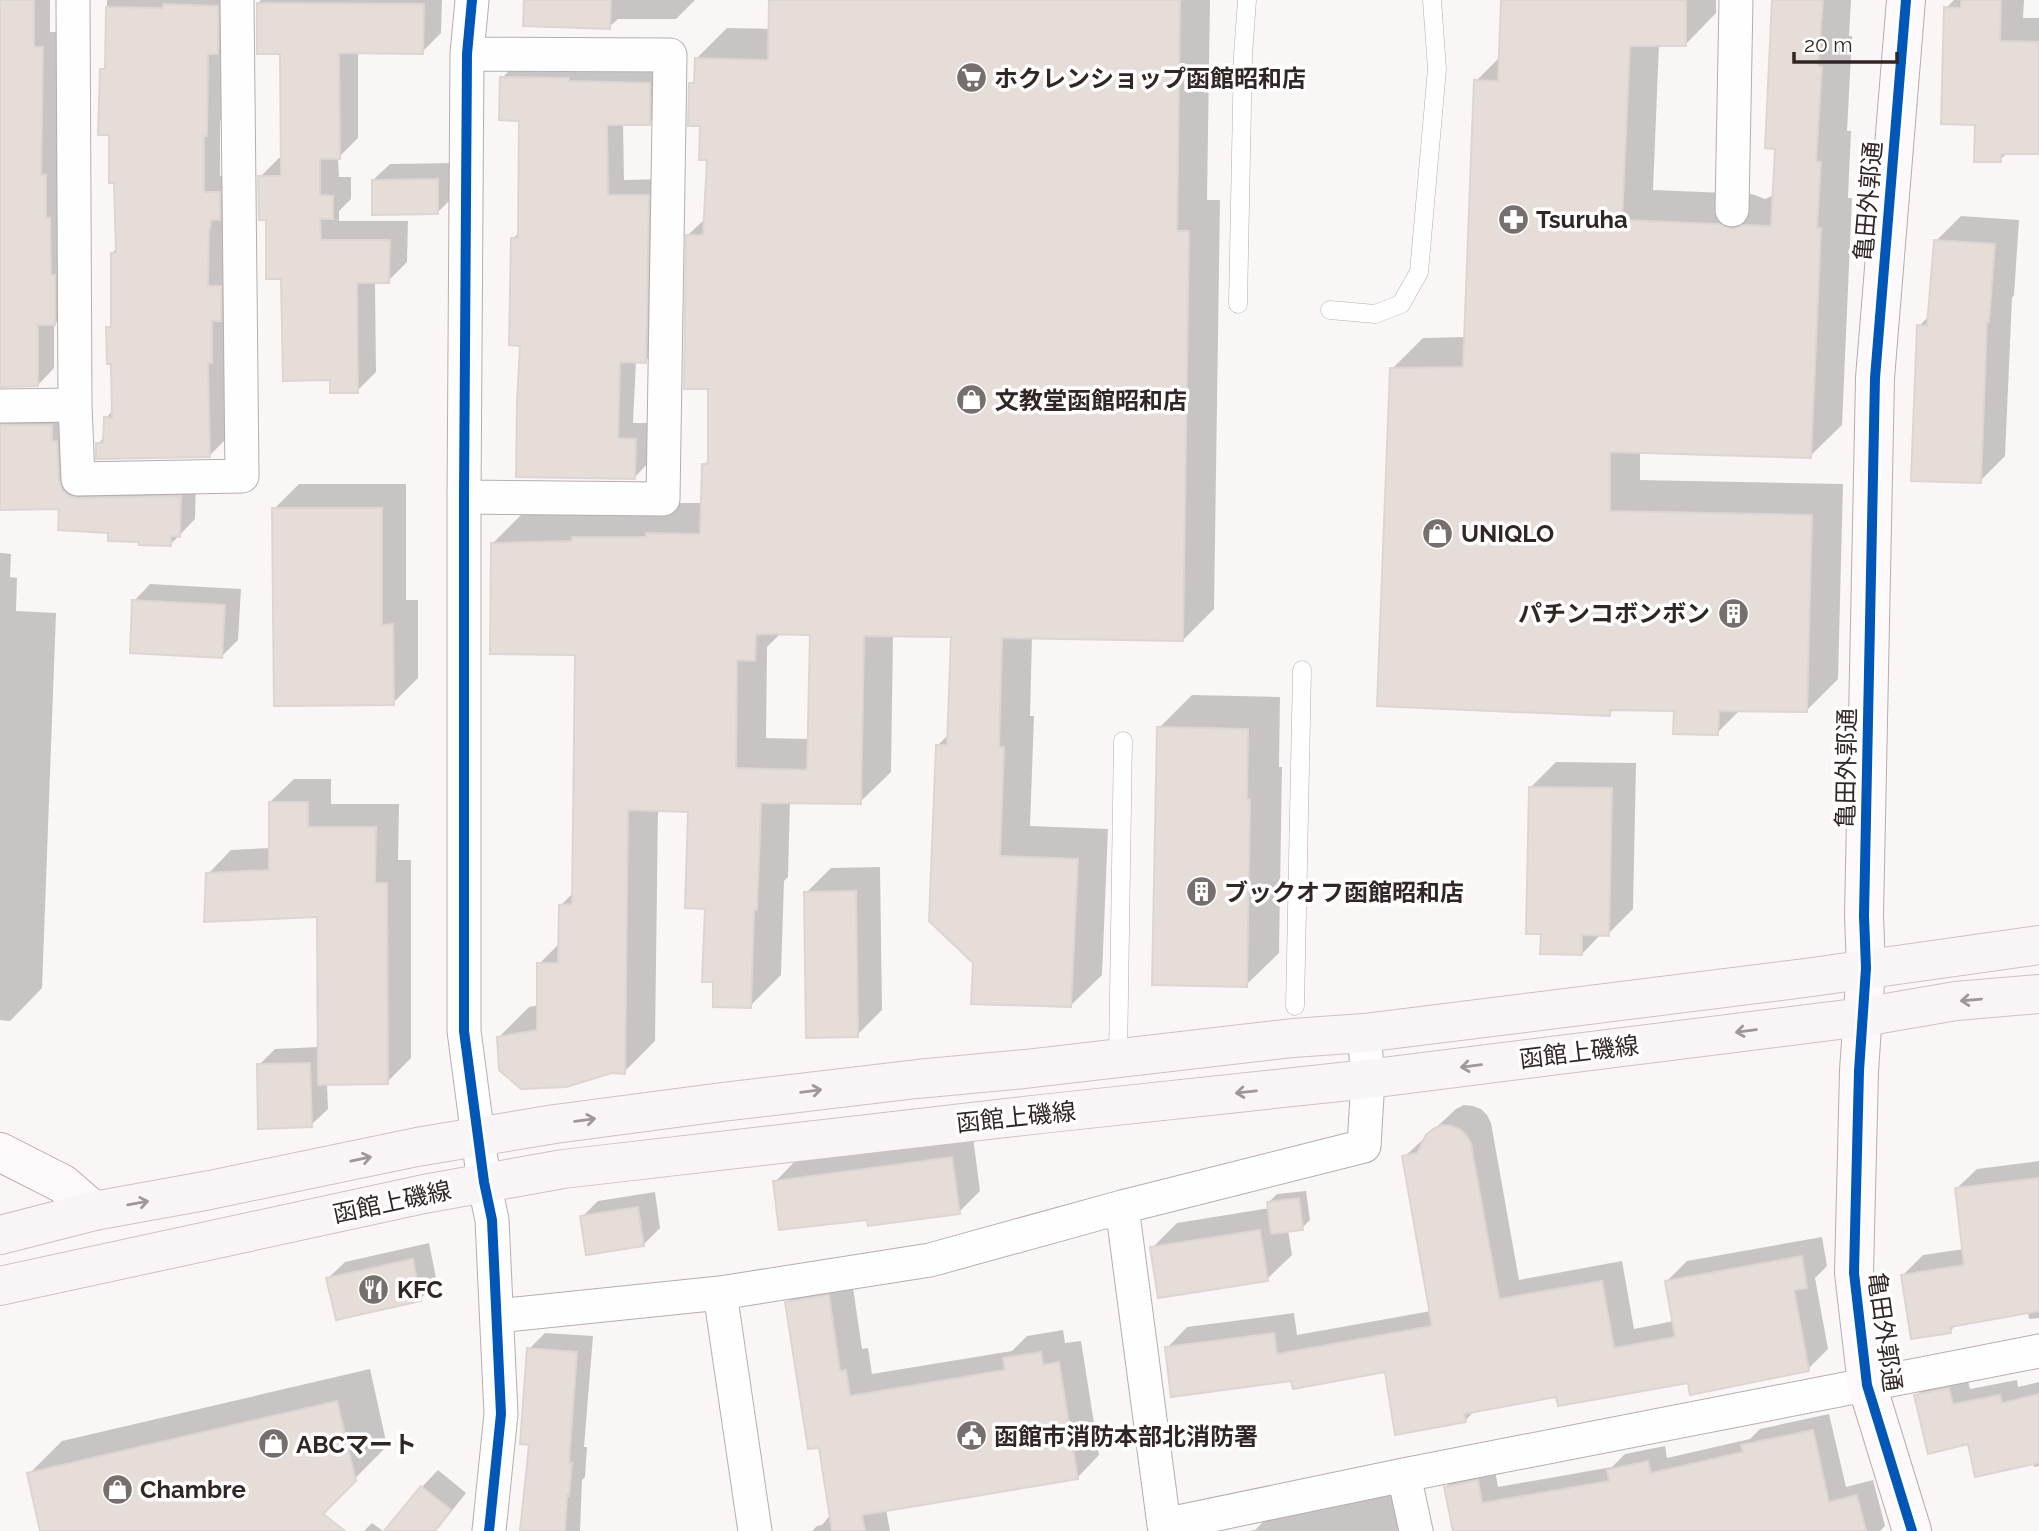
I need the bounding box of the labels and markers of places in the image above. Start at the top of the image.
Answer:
supermarket icon: ホクレンショップ函館昭和店 [954,61,988,95]
place label: ホクレンショップ函館昭和店 [994,64,1306,93]
pharmacy icon: Tsuruha [1496,202,1530,236]
place label: Tsuruha [1536,205,1628,234]
shop icon: 文教堂函館昭和店 [955,383,989,417]
place label: 文教堂函館昭和店 [995,386,1187,415]
shop icon: UNIQLO [1421,516,1455,550]
place label: UNIQLO [1461,519,1554,548]
building icon: パチンコボンボン [1716,596,1750,630]
place label: パチンコボンボン [1518,599,1710,628]
building icon: ブックオフ函館昭和店 [1184,875,1218,909]
place label: ブックオフ函館昭和店 [1224,878,1464,907]
restaurant icon: KFC [357,1272,391,1306]
place label: KFC [397,1275,444,1304]
public building icon: 函館市消防本部北消防署 [954,1419,988,1453]
place label: 函館市消防本部北消防署 [994,1422,1258,1451]
shop icon: ABCマート [256,1427,290,1461]
place label: ABCマート [296,1430,417,1459]
shop icon: Chambre [100,1472,134,1506]
place label: Chambre [140,1475,246,1504]

